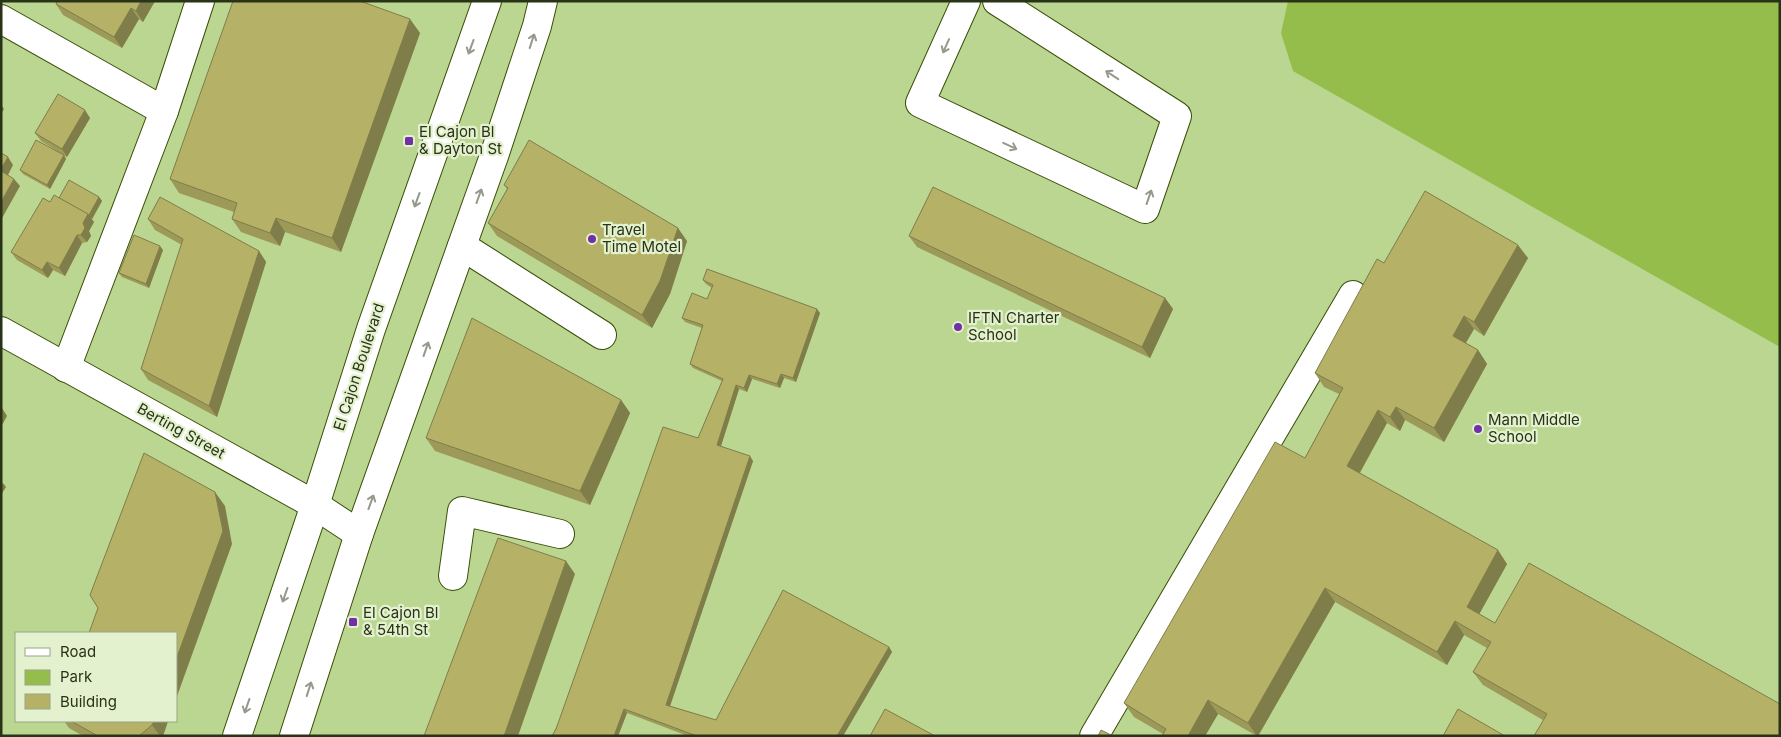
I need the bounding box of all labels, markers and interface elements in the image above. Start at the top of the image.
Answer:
one-way arrow [528,33,537,49]
one-way arrow [940,38,950,53]
one-way arrow [466,39,475,54]
one-way arrow [1105,69,1119,79]
place label: El Cajon Bl & Dayton St [419,122,502,158]
marker: El Cajon Bl & Dayton St [403,135,415,147]
one-way arrow [1002,141,1017,151]
one-way arrow [475,188,485,204]
one-way arrow [1145,189,1154,205]
one-way arrow [411,192,421,208]
place label: Travel Time Motel [602,220,681,256]
marker: Travel Time Motel [586,233,598,245]
street label: El Cajon Boulevard [329,301,388,433]
place label: IFTN Charter School [968,308,1060,344]
marker: IFTN Charter School [952,321,964,333]
one-way arrow [422,342,431,357]
street label: Berting Street [134,399,229,463]
place label: Mann Middle School [1488,410,1580,446]
marker: Mann Middle School [1472,423,1484,435]
one-way arrow [367,495,376,510]
one-way arrow [280,587,289,602]
place label: El Cajon Bl & 54th St [363,603,438,639]
marker: El Cajon Bl & 54th St [347,616,359,628]
legend [15,632,178,722]
text: Road [60,642,96,661]
text: Park [60,667,93,686]
one-way arrow [304,682,314,698]
text: Building [60,692,117,711]
one-way arrow [242,697,251,713]

